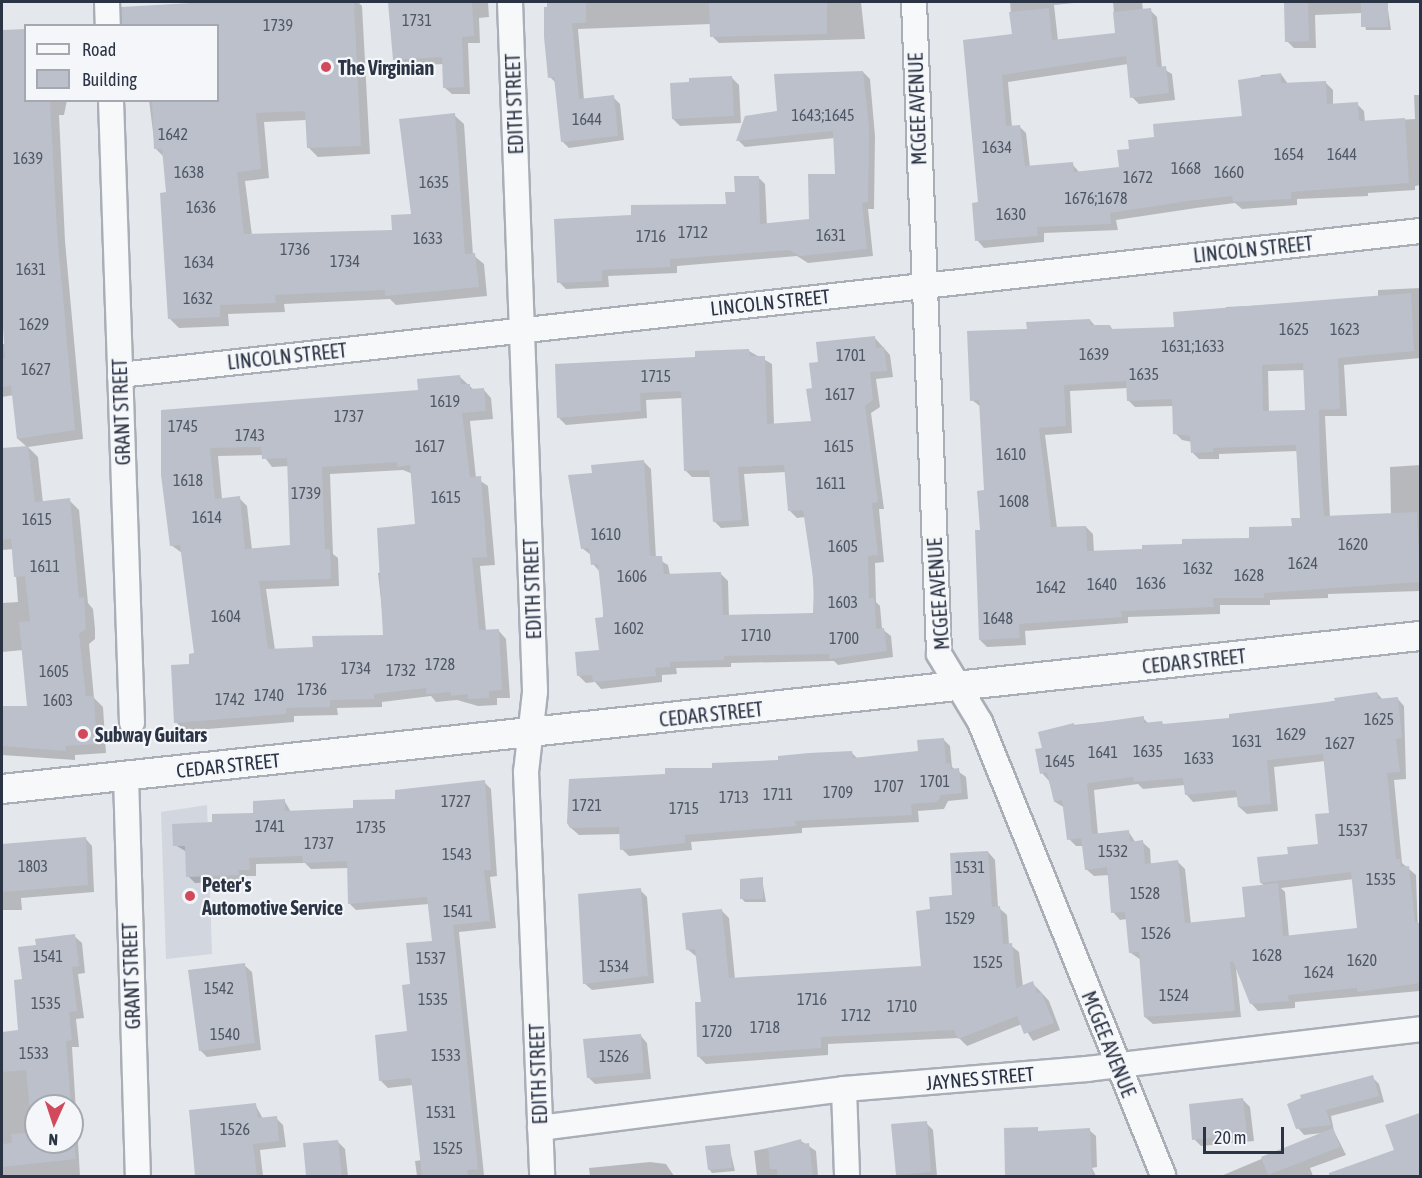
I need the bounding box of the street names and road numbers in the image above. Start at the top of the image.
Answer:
street label: EDITH STREET [500,53,528,155]
street label: MCGEE AVENUE [903,53,931,165]
street label: LINCOLN STREET [1192,231,1314,267]
street label: LINCOLN STREET [709,284,831,320]
street label: LINCOLN STREET [226,338,348,374]
street label: GRANT STREET [107,358,135,466]
street label: MCGEE AVENUE [922,537,954,651]
street label: EDITH STREET [518,538,546,640]
street label: CEDAR STREET [1141,644,1247,678]
street label: CEDAR STREET [658,697,764,731]
street label: CEDAR STREET [175,748,281,782]
street label: GRANT STREET [117,922,145,1030]
street label: MCGEE AVENUE [1077,987,1141,1101]
street label: EDITH STREET [524,1023,552,1125]
street label: JAYNES STREET [925,1061,1035,1095]

